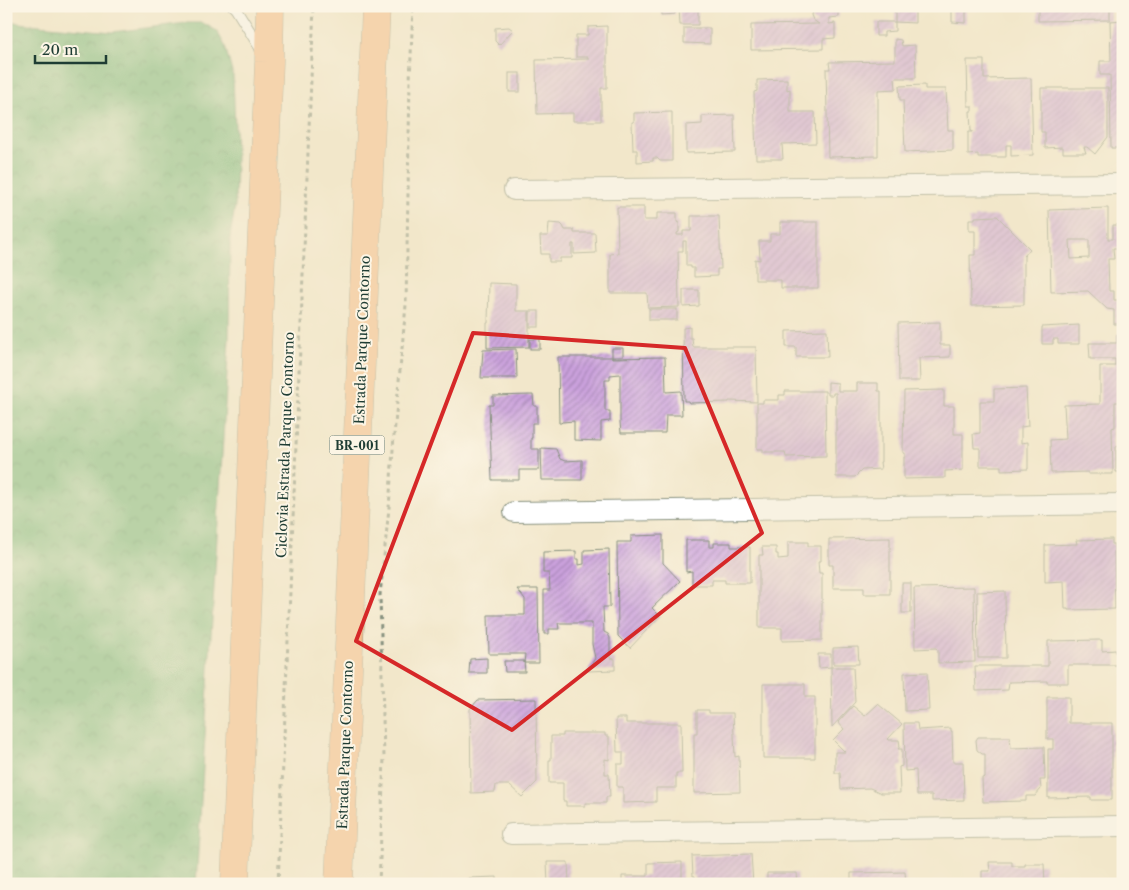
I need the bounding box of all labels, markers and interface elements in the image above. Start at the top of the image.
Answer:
scale bar [35,32,106,64]
text: 20 m [42,40,78,59]
street label: Estrada Parque Contorno [350,255,374,425]
street label: Ciclovia Estrada Parque Contorno [272,331,298,559]
road number: BR-001 [330,436,384,454]
street label: Estrada Parque Contorno [333,660,357,830]

